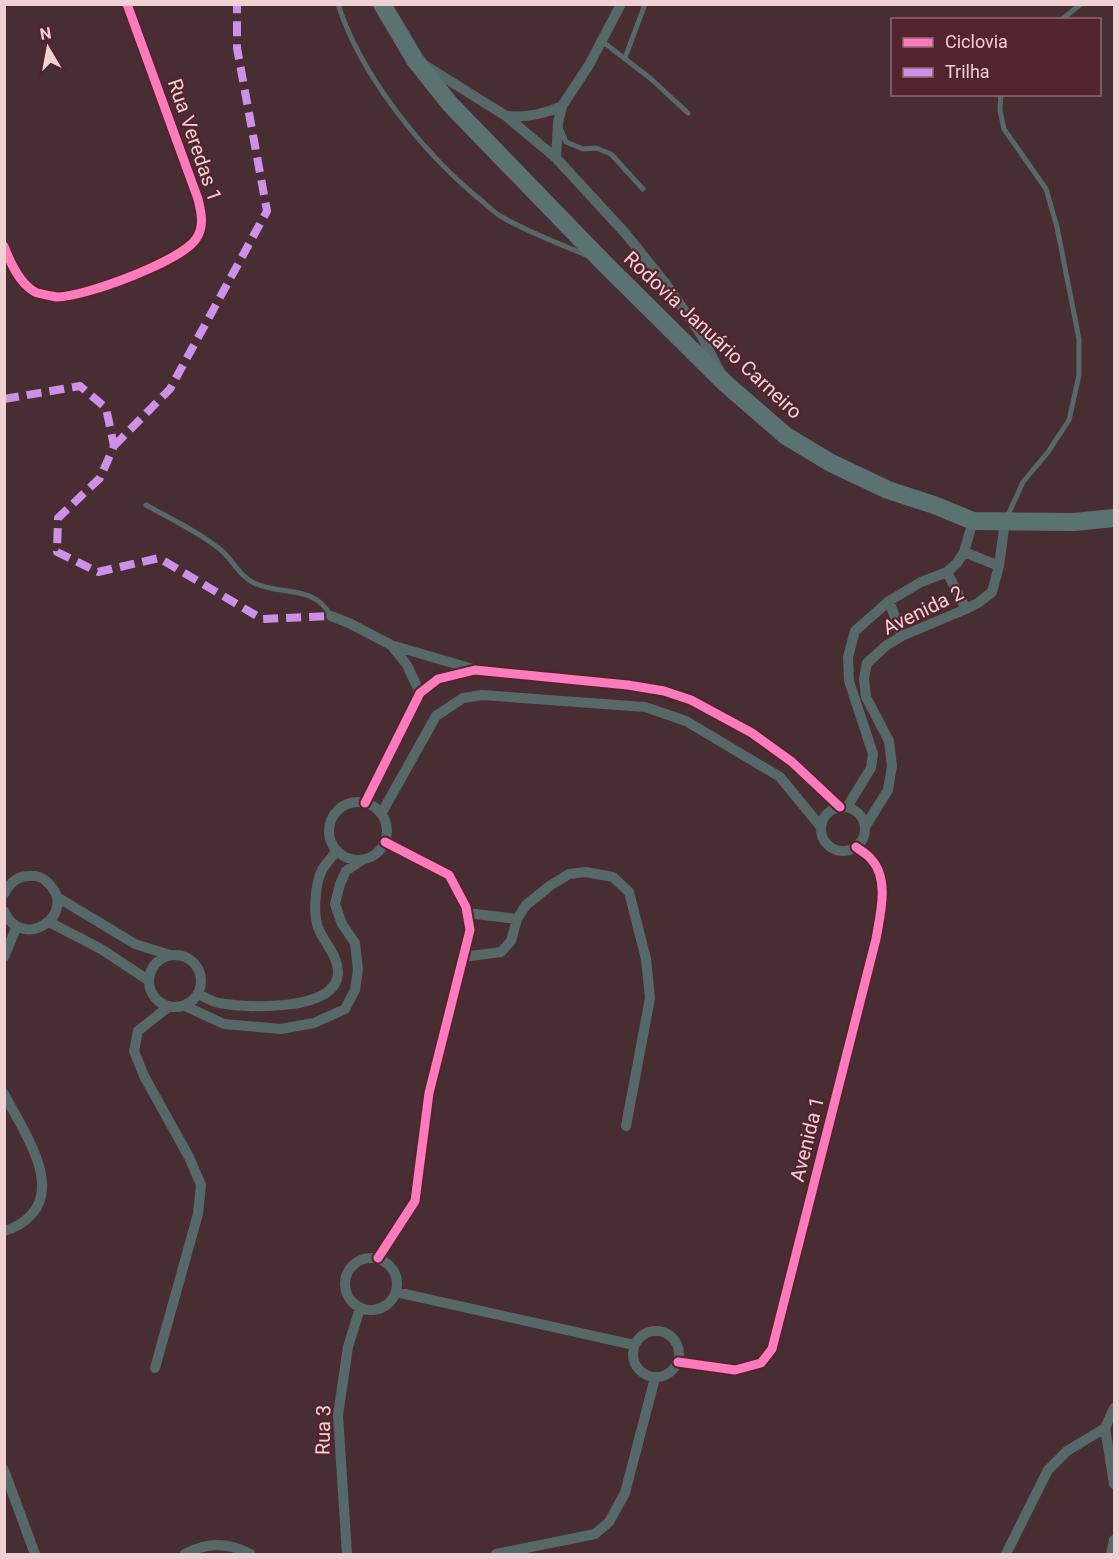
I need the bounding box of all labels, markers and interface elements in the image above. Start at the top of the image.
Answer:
north arrow [18,18,78,78]
legend [891,18,1101,96]
text: N [38,23,53,44]
text: Ciclovia [945,31,1008,52]
text: Trilha [945,61,990,82]
street label: Rua Veredas 1 [163,76,227,204]
street label: Rodovia Januário Carneiro [619,246,807,424]
street label: Avenida 2 [879,580,967,640]
street label: Avenida 1 [785,1094,829,1184]
street label: Rua 3 [311,1405,335,1455]

